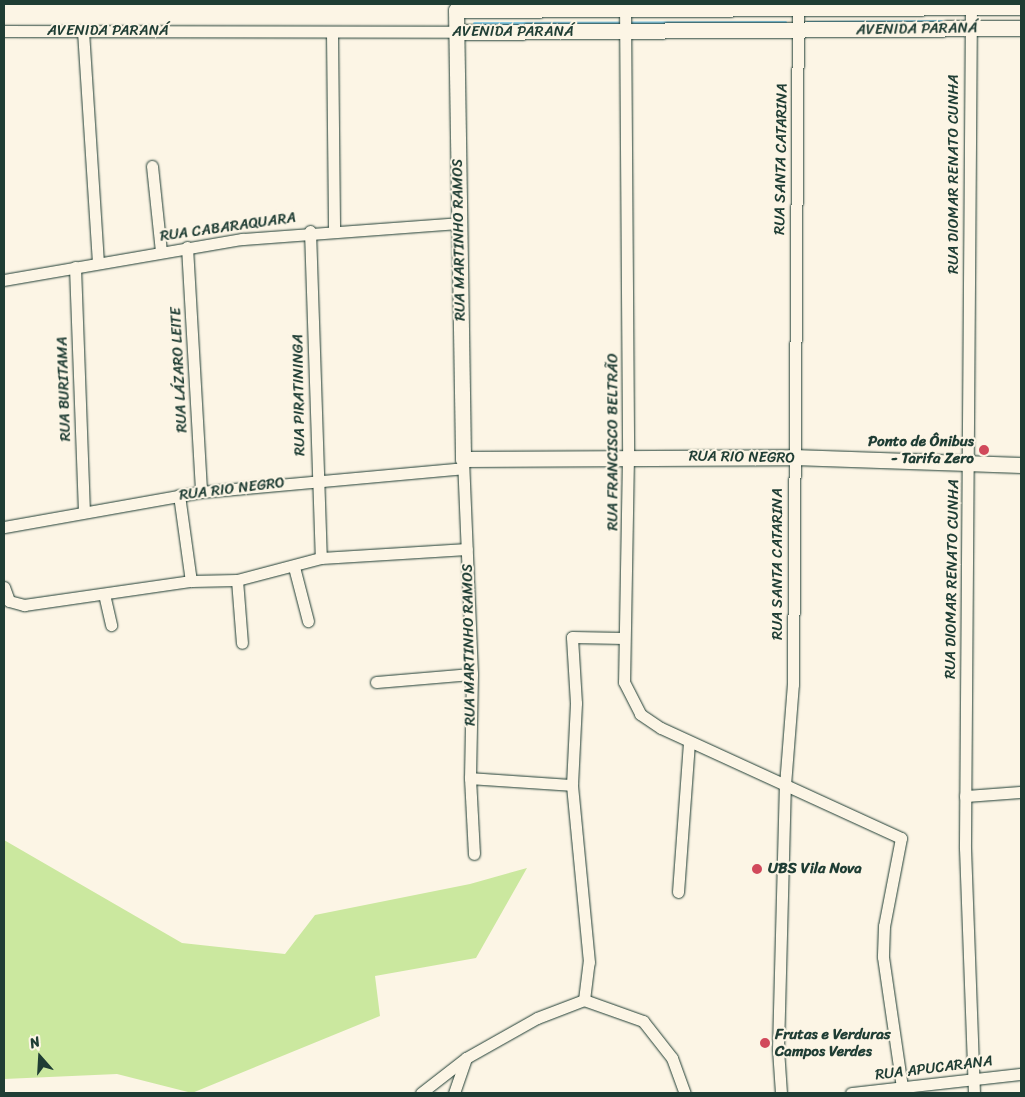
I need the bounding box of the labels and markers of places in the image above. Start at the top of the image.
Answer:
place label: Ponto de Ônibus - Tarifa Zero [867,432,974,467]
marker: Ponto de Ônibus - Tarifa Zero [978,444,990,456]
place label: UBS Vila Nova [768,860,862,878]
marker: UBS Vila Nova [750,862,764,876]
place label: Frutas e Verduras Campos Verdes [775,1025,891,1060]
marker: Frutas e Verduras Campos Verdes [759,1037,771,1049]

